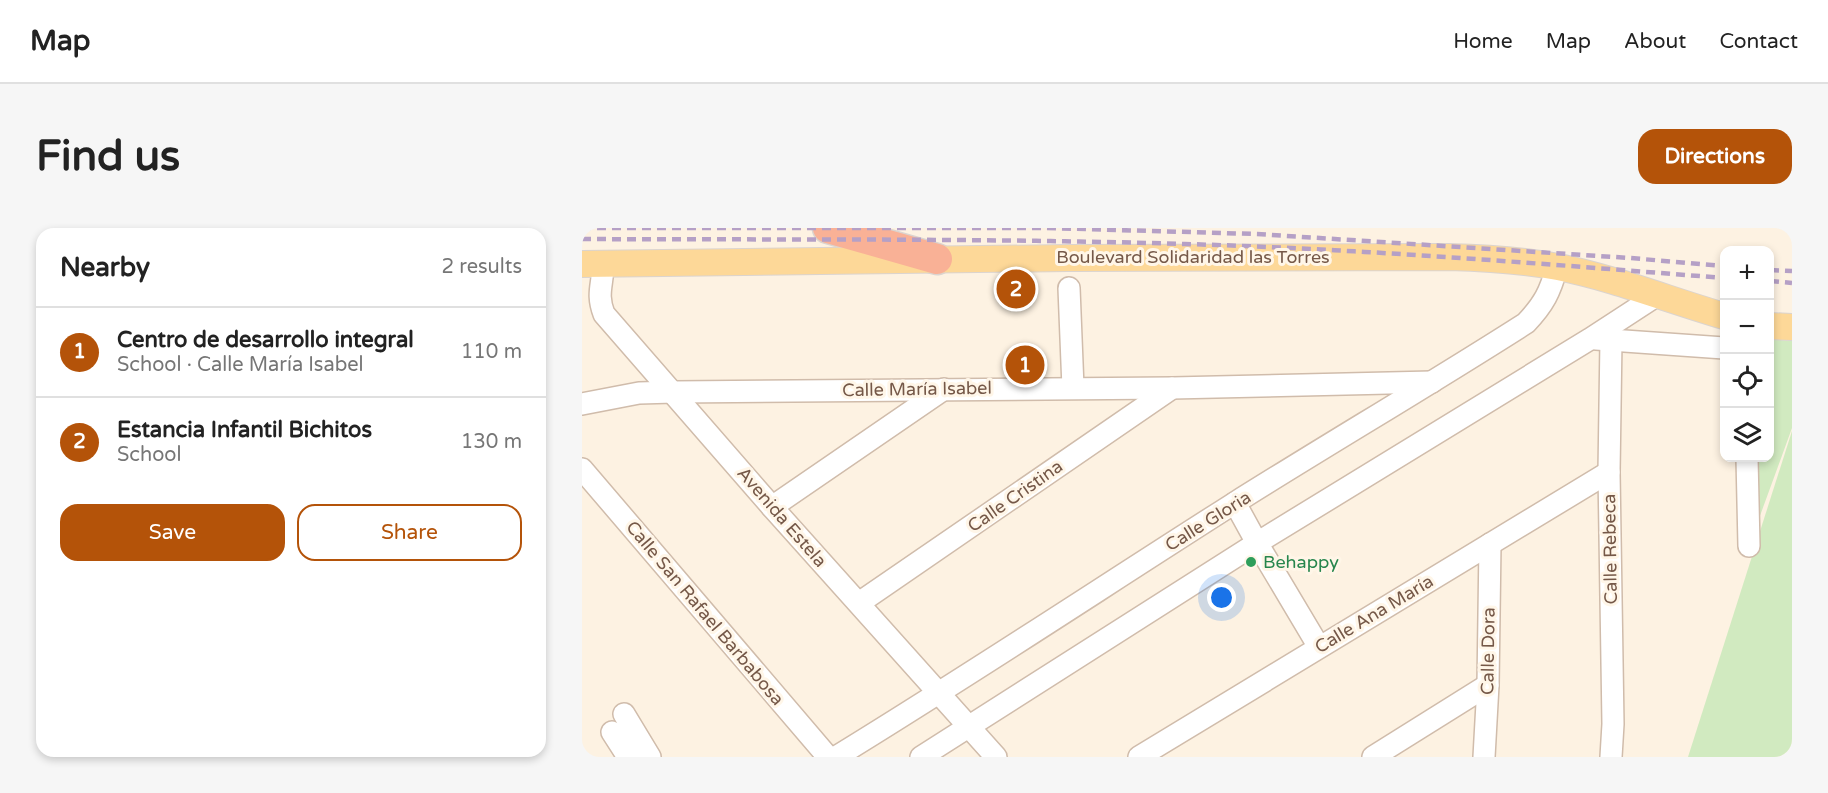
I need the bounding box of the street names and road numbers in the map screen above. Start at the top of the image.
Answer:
street label: Boulevard Solidaridad las Torres [1056,246,1330,268]
street label: Calle María Isabel [842,377,992,401]
street label: Calle Cristina [963,455,1067,537]
street label: Avenida Estela [733,462,831,572]
street label: Calle Gloria [1161,486,1255,556]
street label: Calle Rebeca [1598,493,1622,605]
street label: Calle San Rafael Barbabosa [621,516,789,710]
street label: Calle Ana María [1311,570,1437,658]
street label: Calle Dora [1476,607,1500,695]

